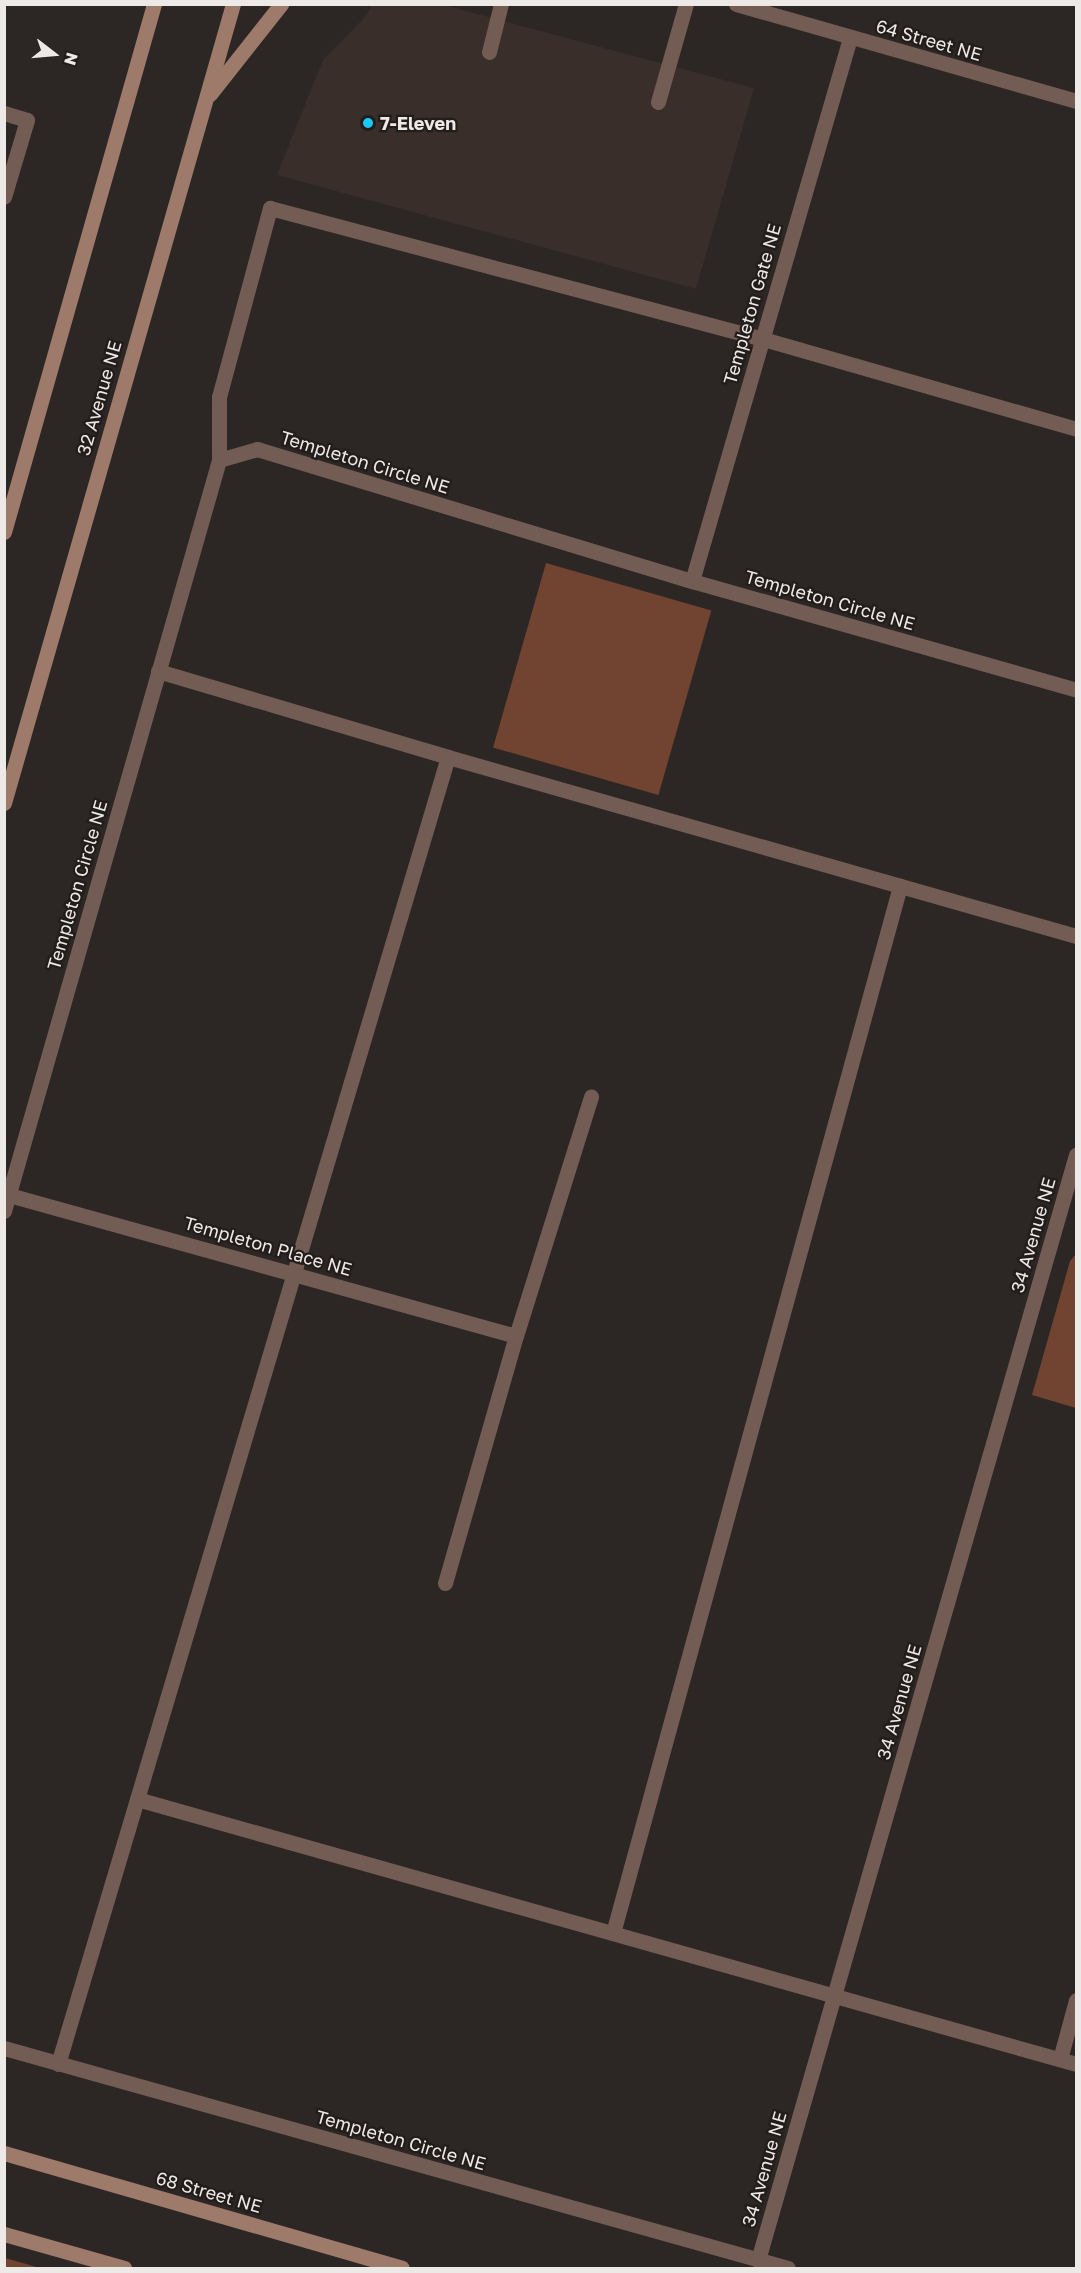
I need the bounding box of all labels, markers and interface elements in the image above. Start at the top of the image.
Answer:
street label: 64 Street NE [874,15,984,65]
north arrow [24,24,84,84]
text: N [60,50,83,68]
place label: 7-Eleven [380,112,456,134]
marker: 7-Eleven [361,116,375,130]
street label: Templeton Gate NE [719,221,785,387]
street label: 32 Avenue NE [72,338,126,458]
street label: Templeton Circle NE [278,426,452,498]
street label: Templeton Circle NE [743,565,917,635]
street label: Templeton Circle NE [42,798,112,972]
street label: 34 Avenue NE [1006,1175,1060,1295]
street label: Templeton Place NE [182,1212,354,1280]
street label: 34 Avenue NE [872,1642,926,1762]
street label: Templeton Circle NE [314,2105,488,2175]
street label: 34 Avenue NE [737,2109,791,2229]
street label: 68 Street NE [154,2167,264,2217]

